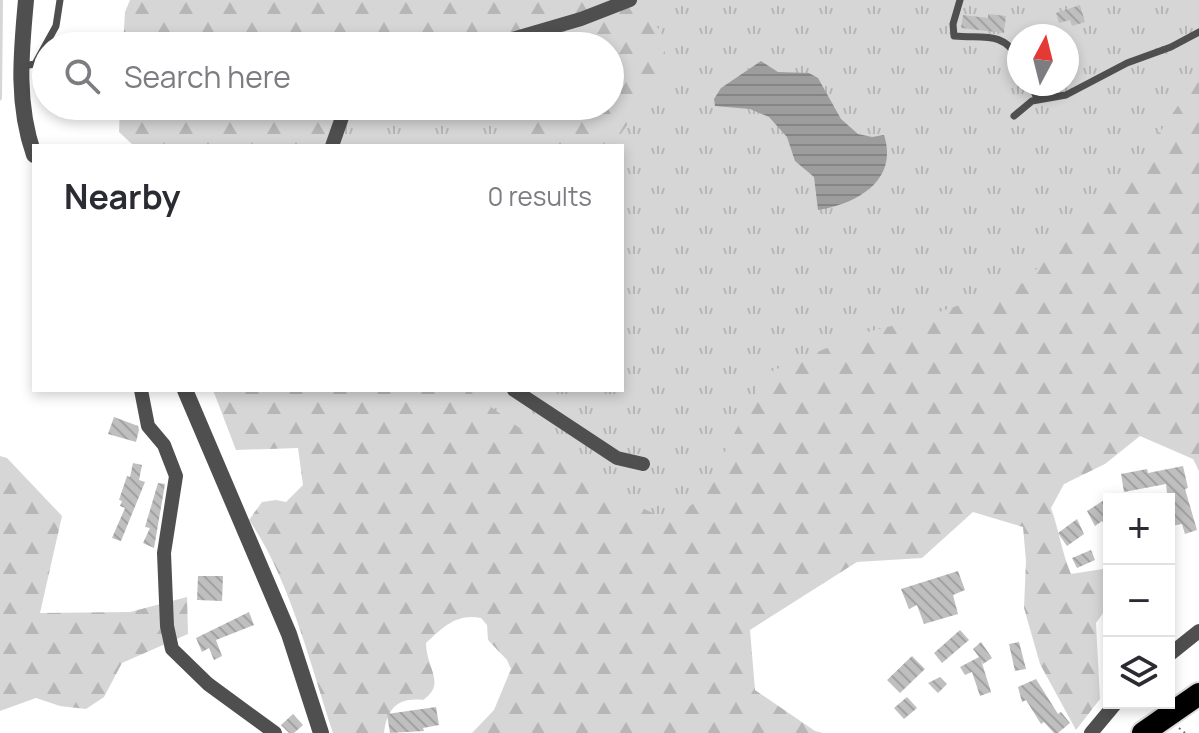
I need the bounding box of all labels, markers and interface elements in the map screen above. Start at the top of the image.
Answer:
north arrow [1007,24,1079,96]
search box [32,32,624,120]
icon: search [60,54,104,98]
text: Search here [124,56,291,97]
text: Nearby [64,173,180,219]
text: 0 results [487,178,592,214]
map controls [1103,493,1175,709]
button: + [1103,493,1175,565]
button: − [1103,565,1175,637]
button: layers [1103,637,1175,709]

